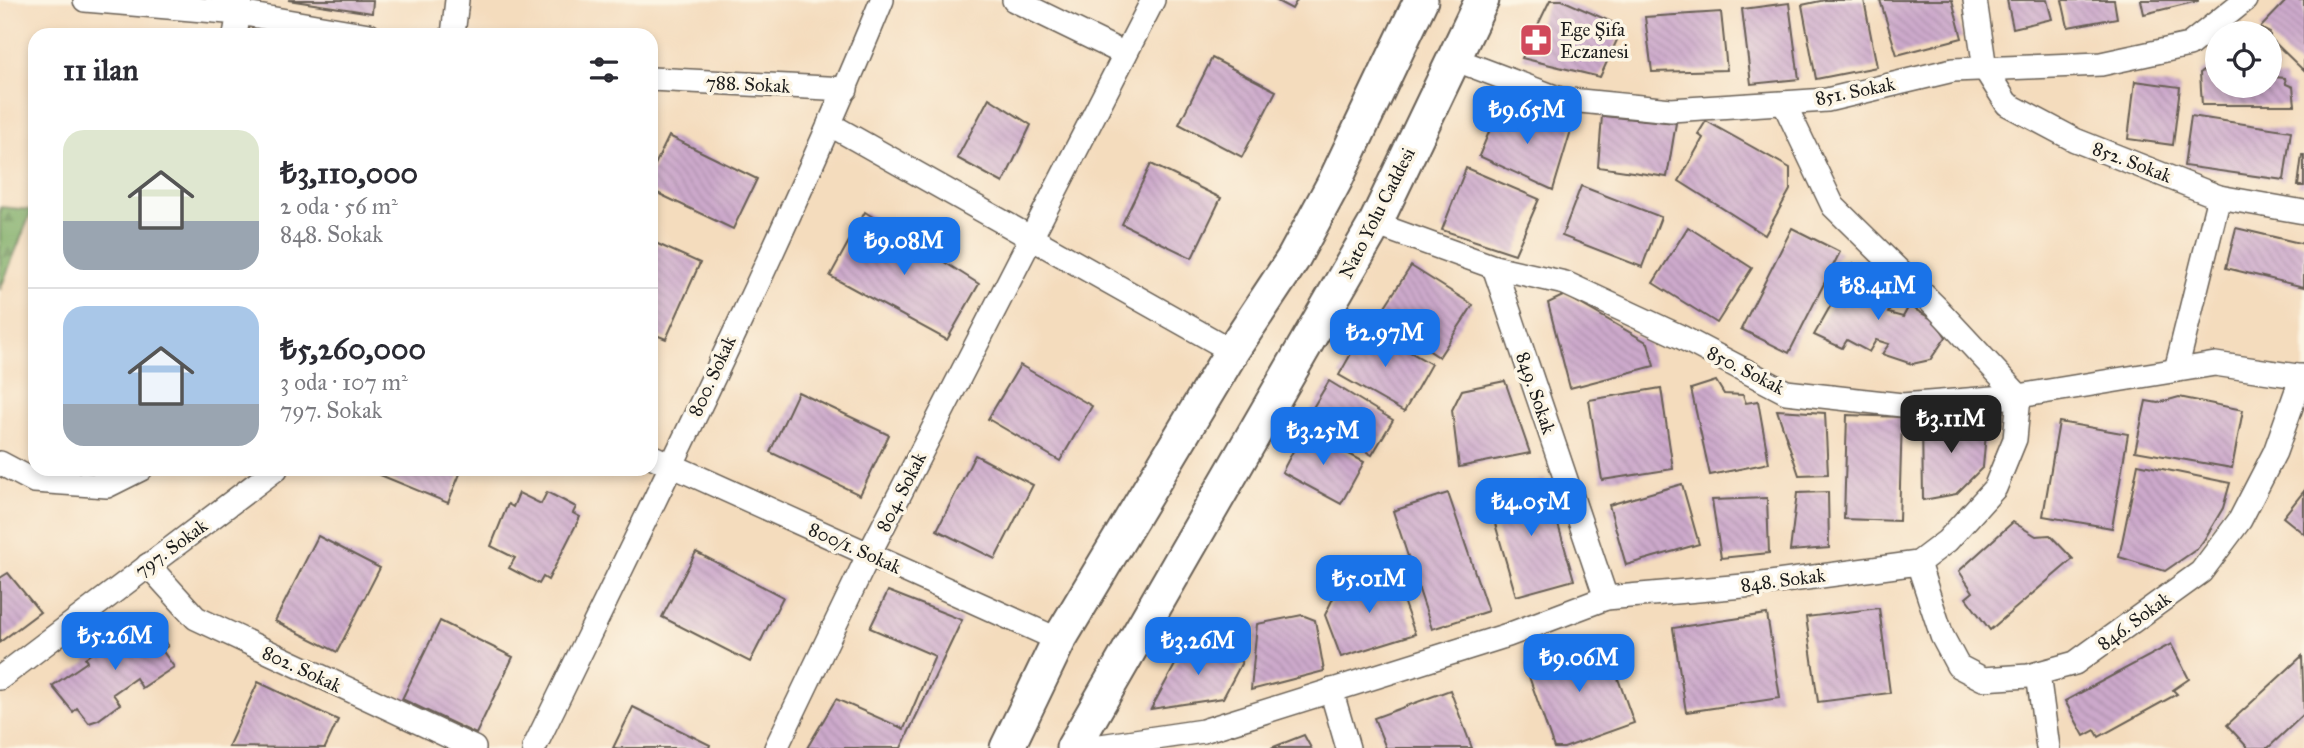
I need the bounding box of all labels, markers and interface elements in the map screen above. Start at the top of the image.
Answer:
place label: Ege Şifa Eczanesi [1560,18,1629,63]
pharmacy icon: Ege Şifa Eczanesi [1517,21,1555,59]
map controls [2205,21,2282,98]
button: locate [2205,21,2282,98]
icon: filters [585,51,623,89]
text: 11 ilan [63,52,138,88]
street label: 788. Sokak [705,70,791,98]
street label: 851. Sokak [1813,72,1897,110]
pin: ₺9.65M [1470,86,1584,146]
text: ₺9.65M [1489,95,1565,123]
street label: 852. Sokak [2089,136,2175,188]
street label: Nato Yolu Caddesi [1334,144,1420,282]
text: ₺3,110,000 [280,155,418,191]
icon: home [119,158,203,242]
text: 2 oda · 56 m² [280,192,398,220]
pin: ₺9.08M [847,218,961,277]
text: 848. Sokak [280,220,383,248]
text: ₺9.08M [864,226,944,254]
pin: ₺8.41M [1821,262,1935,322]
text: ₺8.41M [1840,271,1916,299]
pin: ₺2.97M [1328,310,1442,369]
text: ₺2.97M [1346,318,1424,346]
text: ₺5,260,000 [280,331,426,367]
street label: 800. Sokak [683,332,741,420]
icon: home [119,334,203,418]
street label: 850. Sokak [1703,341,1789,399]
street label: 849. Sokak [1511,349,1561,437]
text: 3 oda · 107 m² [280,368,408,396]
text: 797. Sokak [280,396,382,424]
pin: ₺3.11M [1894,396,2008,455]
text: ₺3.11M [1916,404,1986,432]
pin: ₺3.25M [1266,407,1380,467]
text: ₺3.25M [1287,416,1359,444]
street label: 804. Sokak [871,448,931,536]
pin: ₺4.05M [1474,478,1588,538]
text: ₺4.05M [1491,487,1571,515]
street label: 797. Sokak [130,514,212,582]
street label: 800/1. Sokak [805,517,905,579]
pin: ₺5.01M [1312,556,1426,615]
street label: 848. Sokak [1739,563,1827,597]
text: ₺5.01M [1332,564,1406,592]
street label: 846. Sokak [2093,587,2175,655]
pin: ₺5.26M [58,612,172,672]
pin: ₺3.26M [1141,618,1255,677]
text: ₺5.26M [78,621,152,649]
text: ₺3.26M [1161,626,1235,654]
pin: ₺9.06M [1522,634,1636,694]
street label: 802. Sokak [259,641,346,697]
text: ₺9.06M [1539,643,1619,671]

